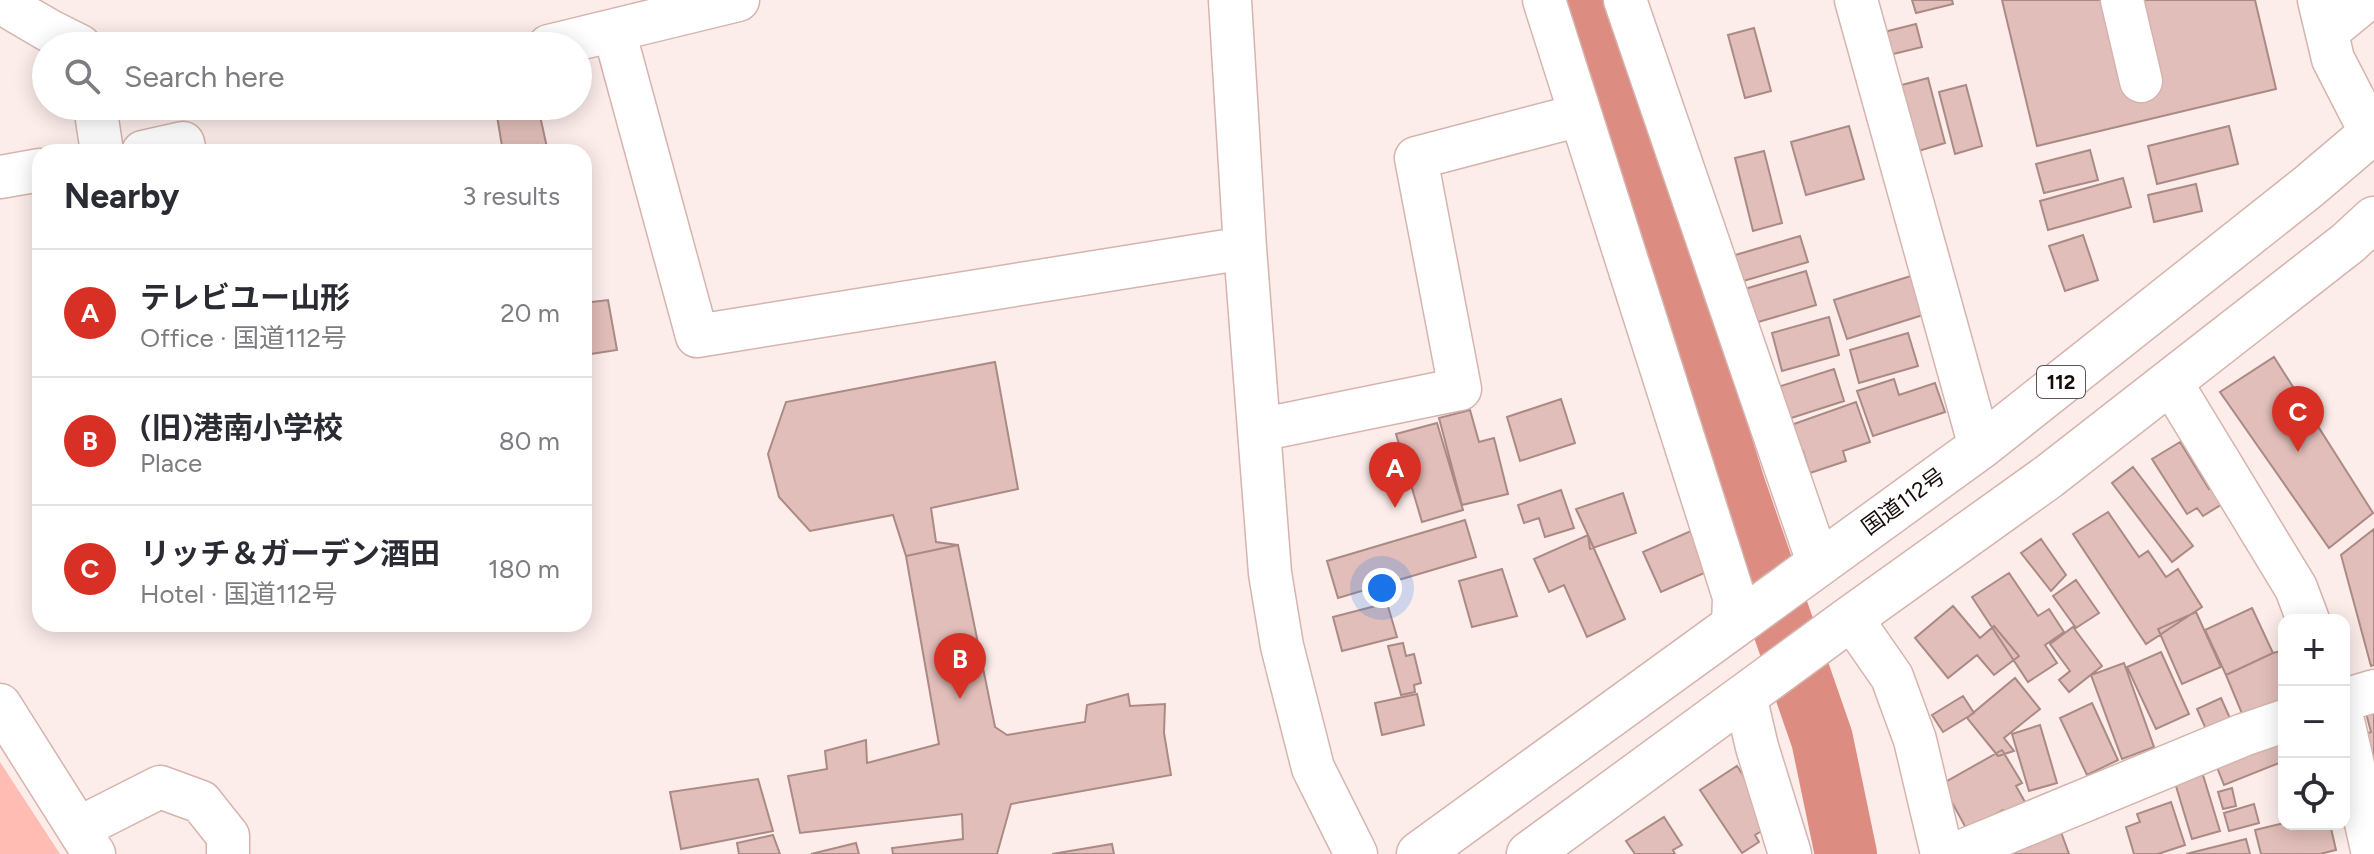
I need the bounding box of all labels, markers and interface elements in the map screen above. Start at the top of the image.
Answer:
search box [32,32,592,120]
icon: search [60,54,104,98]
text: Search here [124,58,284,95]
text: Nearby [64,176,179,217]
text: 3 results [462,180,560,212]
text: テレビユー山形 [140,279,350,316]
text: A [81,297,99,329]
text: 20 m [500,297,560,329]
text: Office · 国道112号 [140,322,347,354]
road number: 112 [2037,366,2085,398]
pin: C [2272,386,2324,452]
text: (旧)港南小学校 [140,409,343,446]
text: B [82,425,98,457]
text: 80 m [499,425,560,457]
pin: A [1369,442,1421,508]
text: Place [140,447,202,479]
street label: 国道112号 [1856,462,1950,541]
text: リッチ＆ガーデン酒田 [140,535,440,572]
text: C [81,553,99,585]
text: 180 m [488,553,560,585]
your location [1362,568,1402,608]
text: Hotel · 国道112号 [140,578,338,610]
map controls [2278,614,2350,830]
button: + [2278,614,2350,686]
pin: B [934,633,986,699]
button: − [2278,686,2350,758]
button: locate [2278,758,2350,830]

